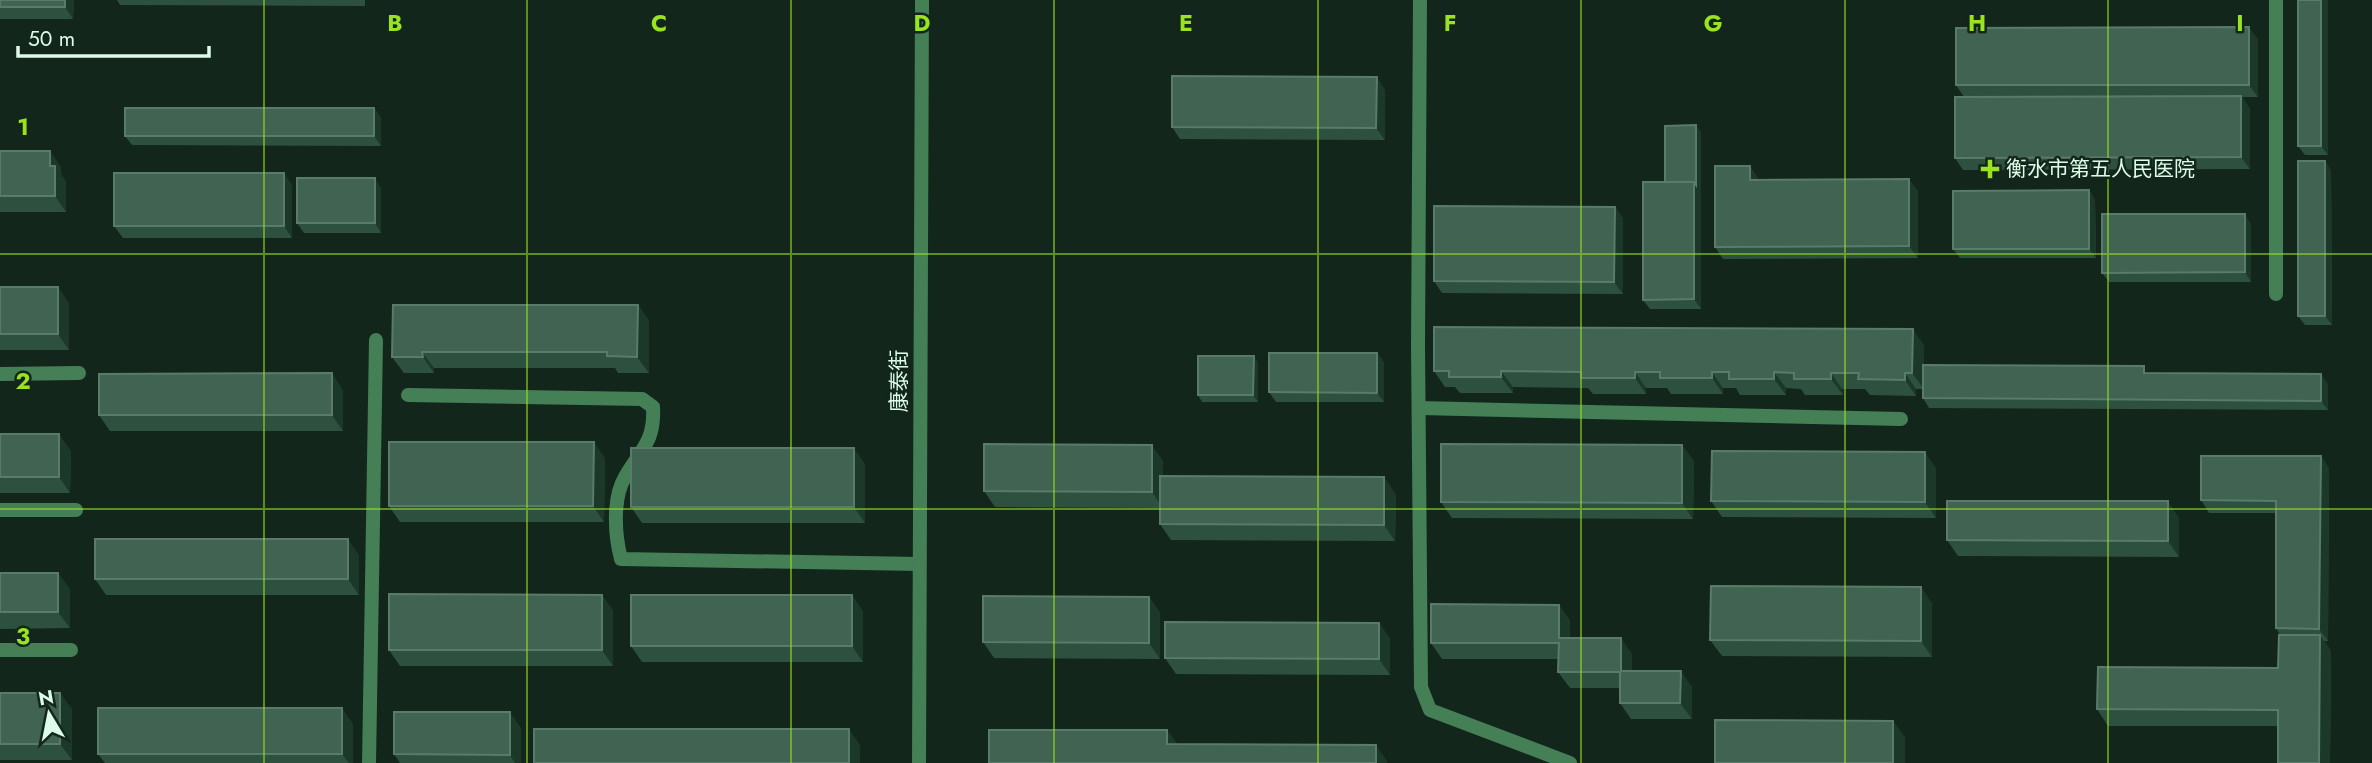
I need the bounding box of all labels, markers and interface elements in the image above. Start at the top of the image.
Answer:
text: B [387,6,403,40]
text: C [651,6,667,40]
text: D [914,6,931,40]
text: E [1179,6,1193,40]
text: F [1444,6,1456,40]
text: G [1704,6,1722,40]
text: H [1968,6,1986,40]
text: I [2236,6,2244,40]
scale bar [18,14,208,58]
text: 50 m [28,24,75,54]
text: 1 [17,110,29,144]
place label: 衡水市第五人民医院 [2006,154,2195,184]
marker: 衡水市第五人民医院 [1980,159,2000,179]
street label: 康泰街 [884,350,914,413]
text: 2 [15,364,31,398]
text: 3 [16,619,30,653]
north arrow [14,679,84,749]
text: N [36,683,56,712]

